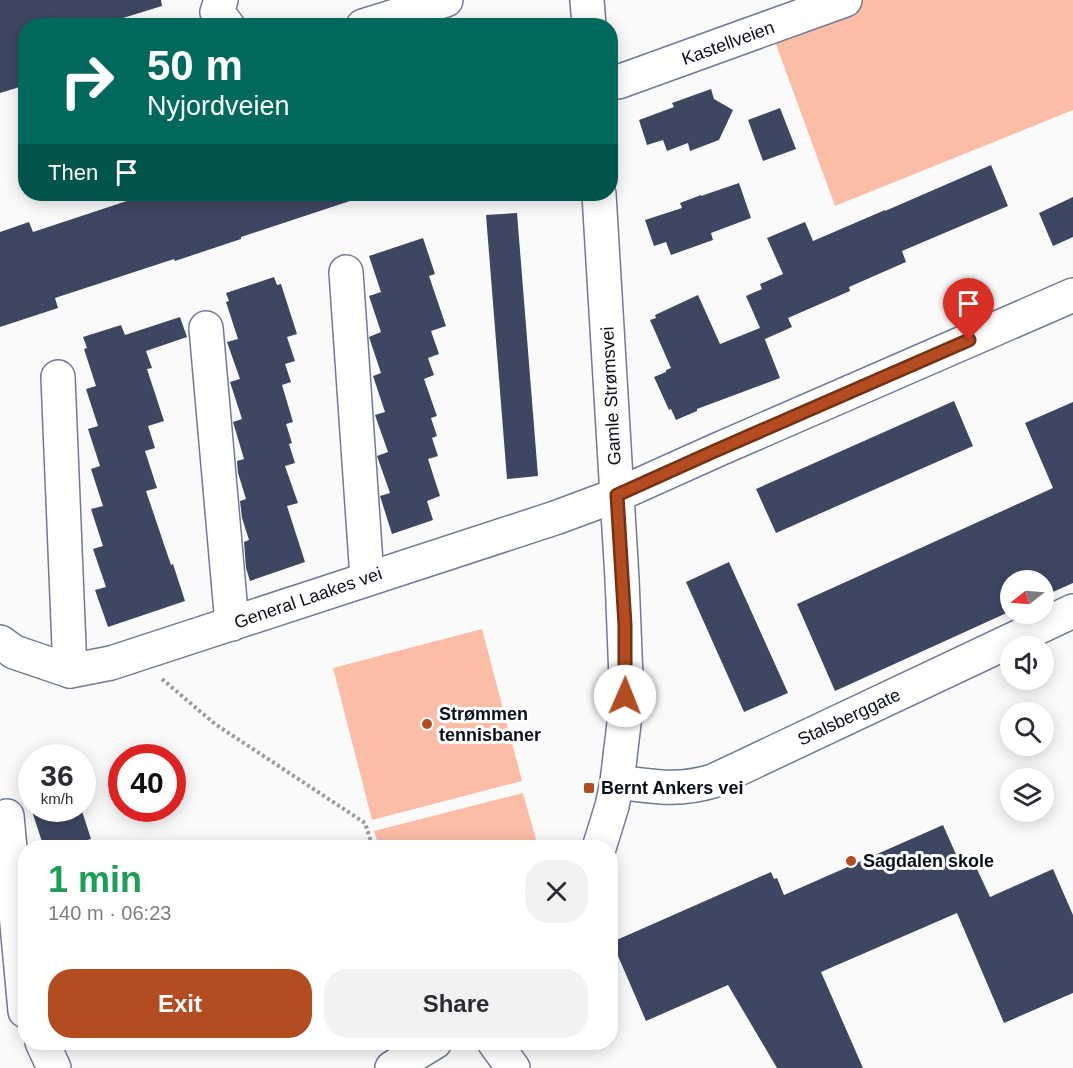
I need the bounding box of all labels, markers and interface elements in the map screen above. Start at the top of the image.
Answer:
street label: Kastellveien [679,17,777,69]
icon: right [48,42,126,120]
text: 50 m [147,42,243,89]
text: Nyjordveien [147,91,290,121]
icon: arrive [110,156,143,189]
text: Then [48,160,98,185]
pin [943,278,994,340]
icon: arrive [952,287,985,320]
street label: Gamle Strømsvei [597,326,625,466]
street label: General Laakes vei [231,563,385,633]
north arrow [1000,570,1054,624]
map controls [1000,570,1054,822]
button: sound [1000,636,1054,690]
position arrow [593,664,657,728]
street label: Stalsberggate [794,684,904,750]
button: search [1000,702,1054,756]
place label: Strømmen tennisbaner [439,704,541,745]
marker: Strømmen tennisbaner [420,717,434,731]
speed limit sign: 40 [108,744,186,822]
text: 36 [40,759,74,792]
button: layers [1000,768,1054,822]
place label: Bernt Ankers vei [601,778,743,798]
marker: Bernt Ankers vei [582,781,596,795]
text: km/h [41,790,73,807]
place label: Sagdalen skole [863,851,994,871]
marker: Sagdalen skole [844,854,858,868]
text: 1 min [48,859,142,900]
button: close [525,860,588,923]
text: 140 m · 06:23 [48,902,171,924]
button: Exit [48,969,312,1038]
button: Share [324,969,588,1038]

